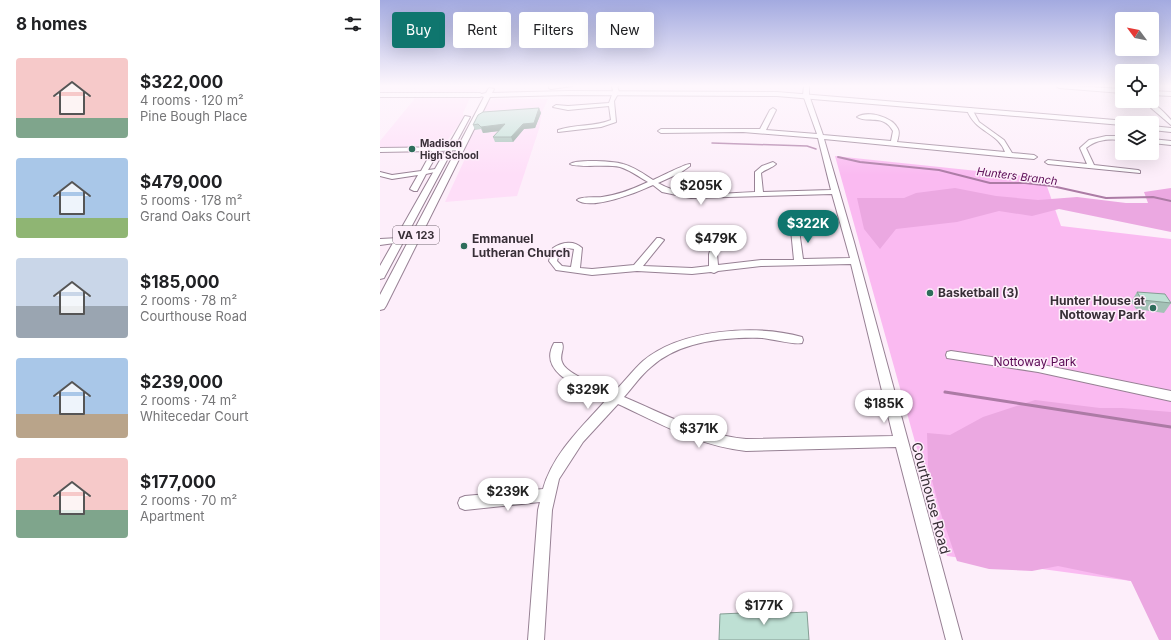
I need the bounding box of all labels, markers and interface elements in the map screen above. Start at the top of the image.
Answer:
chip: Buy [392,12,445,48]
chip: Rent [453,12,511,48]
chip: Filters [519,12,588,48]
chip: New [596,12,654,48]
north arrow [1115,12,1159,56]
map controls [1115,12,1159,160]
icon: filters [342,13,364,35]
text: 8 homes [16,14,87,34]
button: locate [1115,64,1159,108]
text: $322,000 [140,72,223,92]
icon: home [48,74,96,122]
text: 4 rooms · 120 m² [140,92,244,108]
text: Pine Bough Place [140,108,247,124]
button: layers [1115,116,1159,160]
place label: Madison High School [420,137,479,162]
marker: Madison High School [407,144,417,154]
water label: Hunters Branch [976,164,1059,188]
text: $479,000 [140,172,222,192]
pin: $205K [673,172,729,206]
icon: home [48,174,96,222]
text: $205K [679,177,723,193]
text: 5 rooms · 178 m² [140,192,242,208]
text: Grand Oaks Court [140,208,250,224]
pin: $322K [780,210,836,244]
text: $322K [787,215,829,231]
pin: $479K [688,225,744,259]
road number: VA 123 [393,226,439,244]
text: $479K [695,230,737,246]
place label: Emmanuel Lutheran Church [472,231,570,260]
marker: Emmanuel Lutheran Church [459,241,469,251]
text: $185,000 [140,272,220,292]
icon: home [48,274,96,322]
place label: Basketball (3) [938,285,1019,300]
marker: Basketball (3) [925,288,935,298]
text: 2 rooms · 78 m² [140,292,237,308]
place label: Hunter House at Nottoway Park [1050,293,1146,322]
marker: Hunter House at Nottoway Park [1148,303,1158,313]
text: Courthouse Road [140,308,247,324]
park label: Nottoway Park [994,354,1077,369]
text: $239,000 [140,372,223,392]
icon: home [48,374,96,422]
pin: $329K [560,376,616,410]
text: $329K [567,381,609,397]
pin: $185K [856,390,912,424]
text: 2 rooms · 74 m² [140,392,237,408]
text: $185K [864,395,904,411]
text: Whitecedar Court [140,408,249,424]
pin: $371K [671,415,727,449]
text: $371K [679,420,719,436]
street label: Courthouse Road [908,440,955,556]
text: $177,000 [140,472,216,492]
icon: home [48,474,96,522]
pin: $239K [480,478,536,512]
text: $239K [487,483,529,499]
text: 2 rooms · 70 m² [140,492,237,508]
text: Apartment [140,508,205,524]
pin: $177K [736,592,792,626]
text: $177K [745,597,783,613]

